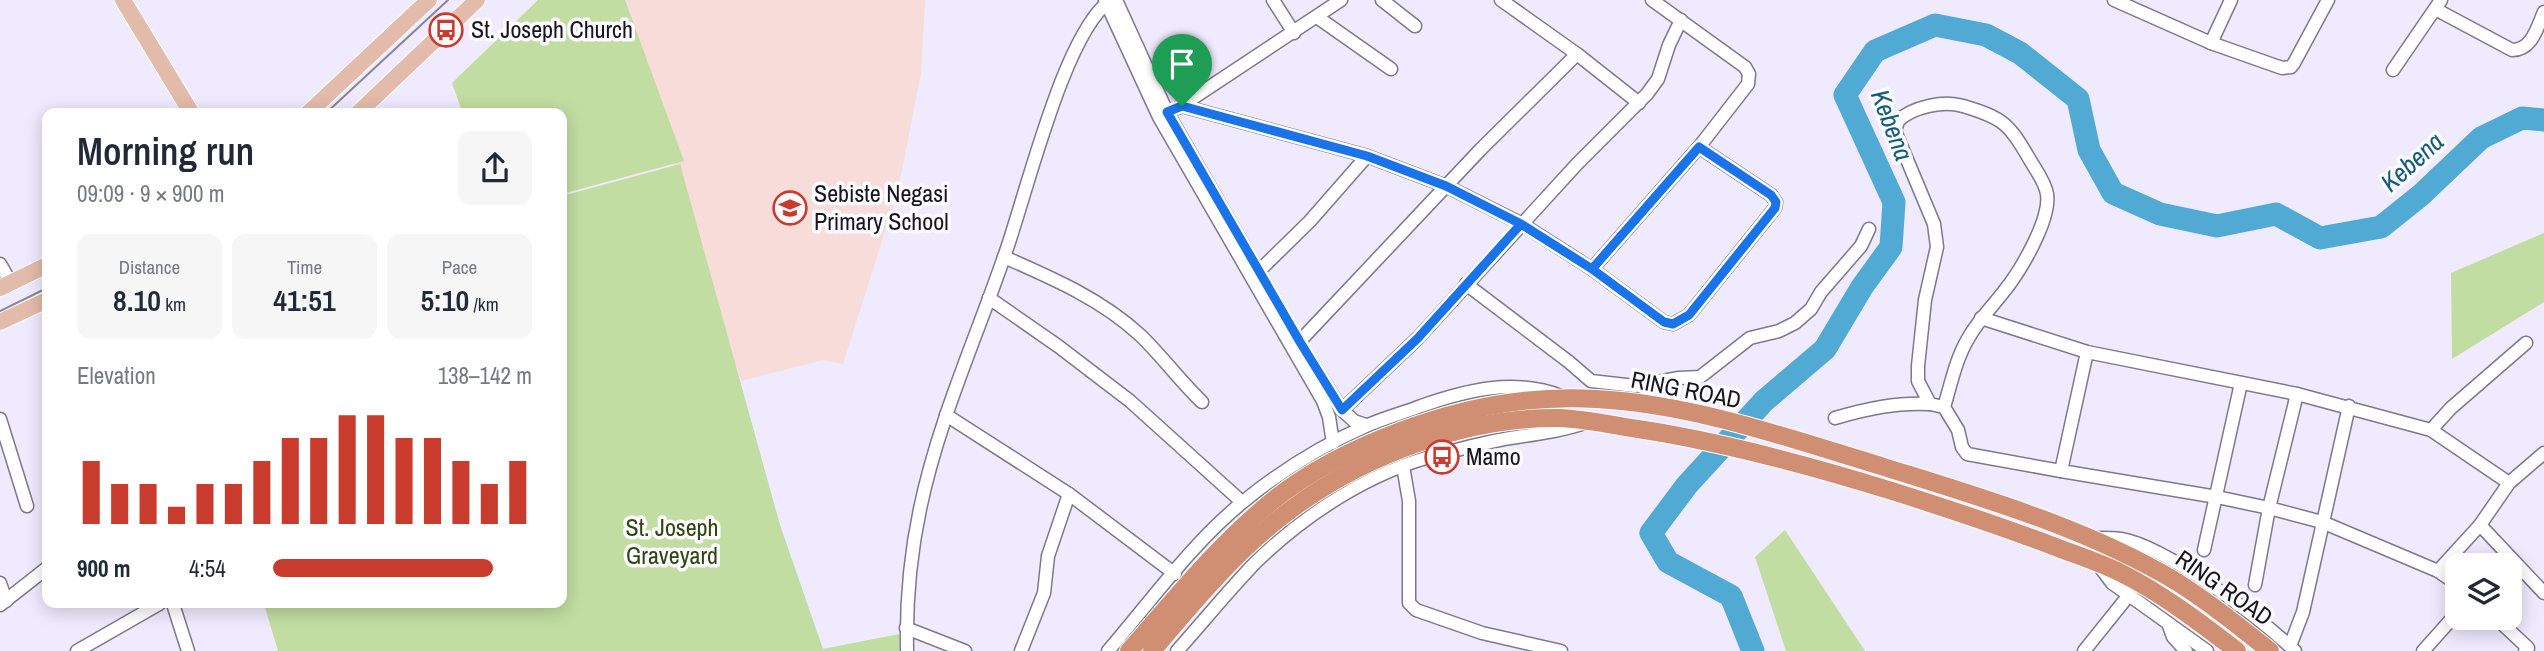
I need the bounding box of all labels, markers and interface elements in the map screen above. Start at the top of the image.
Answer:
bus stop icon: St. Joseph Church [427,11,465,49]
place label: St. Joseph Church [471,13,633,45]
pin [1152,34,1212,106]
icon: arrive [1163,45,1201,83]
water label: Kebena [1863,84,1922,166]
water label: Kebena [2373,124,2451,199]
text: Morning run [77,126,254,177]
button: share [458,131,532,205]
place label: Sebiste Negasi Primary School [814,177,949,237]
text: 09:09 · 9 × 900 m [77,178,224,209]
school or university icon: Sebiste Negasi Primary School [771,189,809,227]
text: Distance [119,254,180,280]
text: Time [287,254,322,280]
text: Pace [442,254,477,280]
text: 8.10 [113,280,161,320]
text: 41:51 [273,280,336,320]
text: 5:10 [420,280,469,320]
text: km [161,291,186,317]
text: /km [469,291,499,317]
text: Elevation [77,360,156,391]
text: 138–142 m [438,360,532,391]
street label: RING ROAD [1628,363,1744,415]
bus stop icon: Mamo [1423,438,1461,476]
place label: Mamo [1466,440,1521,472]
park label: St. Joseph Graveyard [626,511,719,571]
street label: RING ROAD [2170,542,2279,632]
text: 900 m [77,553,130,584]
text: 4:54 [189,553,226,584]
map controls [2445,553,2522,630]
button: layers [2445,553,2522,630]

